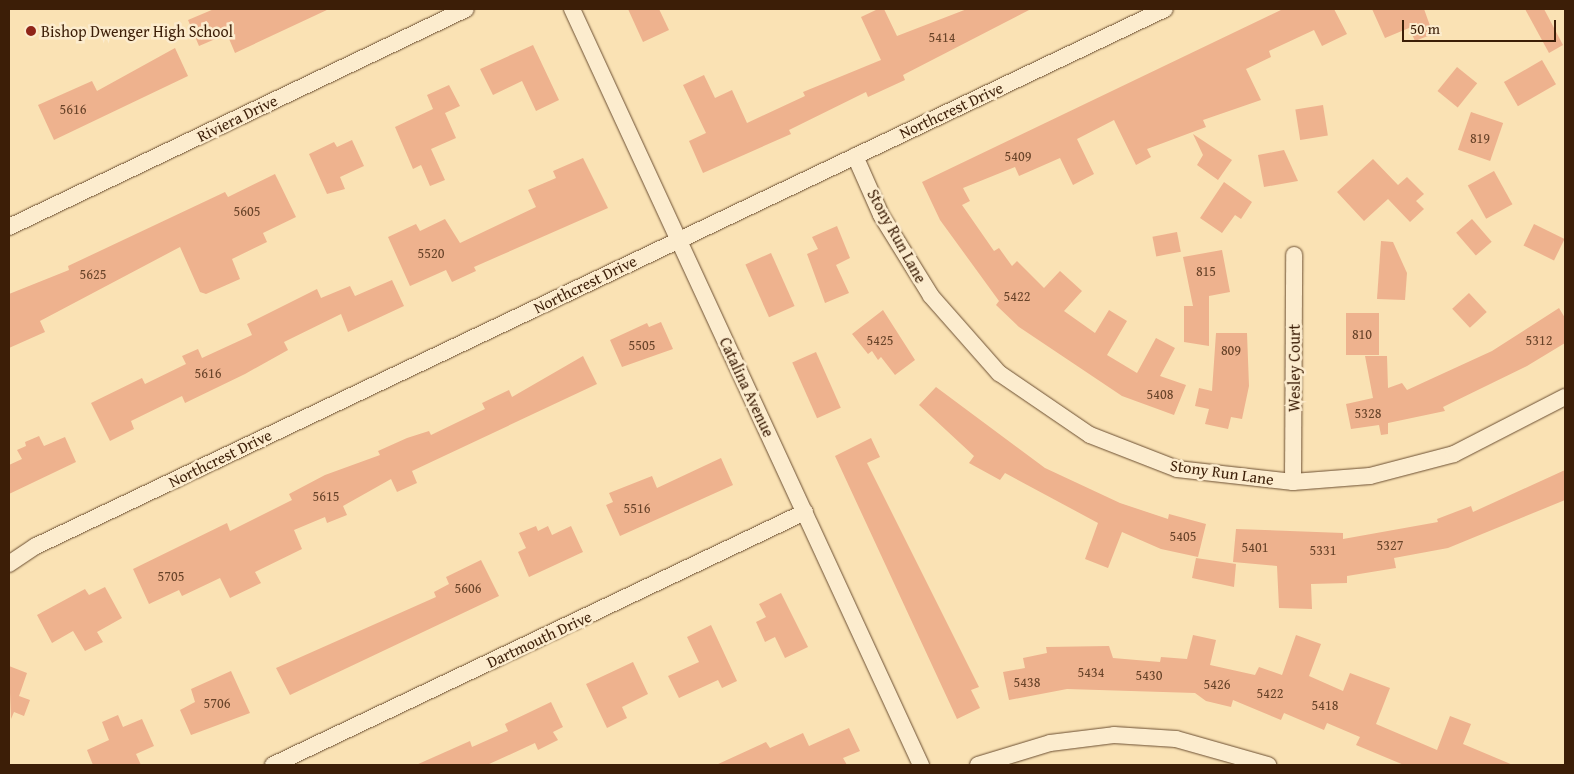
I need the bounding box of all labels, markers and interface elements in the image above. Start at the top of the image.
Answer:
scale bar [1404,10,1558,42]
text: 50 m [1410,18,1440,39]
place label: Bishop Dwenger High School [41,21,233,41]
marker: Bishop Dwenger High School [25,25,37,37]
house number: 5414 [929,29,955,45]
street label: Northcrest Drive [896,78,1006,142]
street label: Riviera Drive [194,90,280,146]
house number: 5616 [60,101,86,117]
house number: 819 [1470,130,1490,146]
house number: 5409 [1005,148,1031,164]
street label: Stony Run Lane [863,186,931,286]
house number: 5605 [234,203,260,219]
house number: 5520 [418,245,444,261]
street label: Northcrest Drive [530,251,640,317]
house number: 815 [1196,263,1216,279]
house number: 5625 [80,266,106,282]
house number: 5422 [1004,288,1030,304]
street label: Wesley Court [1284,324,1304,412]
house number: 810 [1352,326,1372,342]
house number: 5425 [867,332,893,348]
house number: 5312 [1526,332,1552,348]
street label: Catalina Avenue [716,334,778,440]
house number: 5505 [629,337,655,353]
house number: 809 [1221,342,1241,358]
house number: 5616 [195,365,221,381]
house number: 5408 [1147,386,1173,402]
house number: 5328 [1355,405,1381,421]
street label: Northcrest Drive [165,425,275,491]
street label: Stony Run Lane [1169,455,1275,489]
house number: 5615 [313,488,339,504]
house number: 5516 [624,500,650,516]
house number: 5405 [1170,528,1196,544]
house number: 5327 [1377,537,1403,553]
house number: 5401 [1242,539,1268,555]
house number: 5331 [1310,542,1336,558]
house number: 5705 [158,568,184,584]
house number: 5606 [455,580,481,596]
street label: Dartmouth Drive [484,606,594,672]
house number: 5434 [1078,664,1104,680]
house number: 5430 [1136,667,1162,683]
house number: 5438 [1014,674,1040,690]
house number: 5426 [1204,676,1230,692]
house number: 5422 [1257,685,1283,701]
house number: 5706 [204,695,230,711]
house number: 5418 [1312,697,1338,713]

